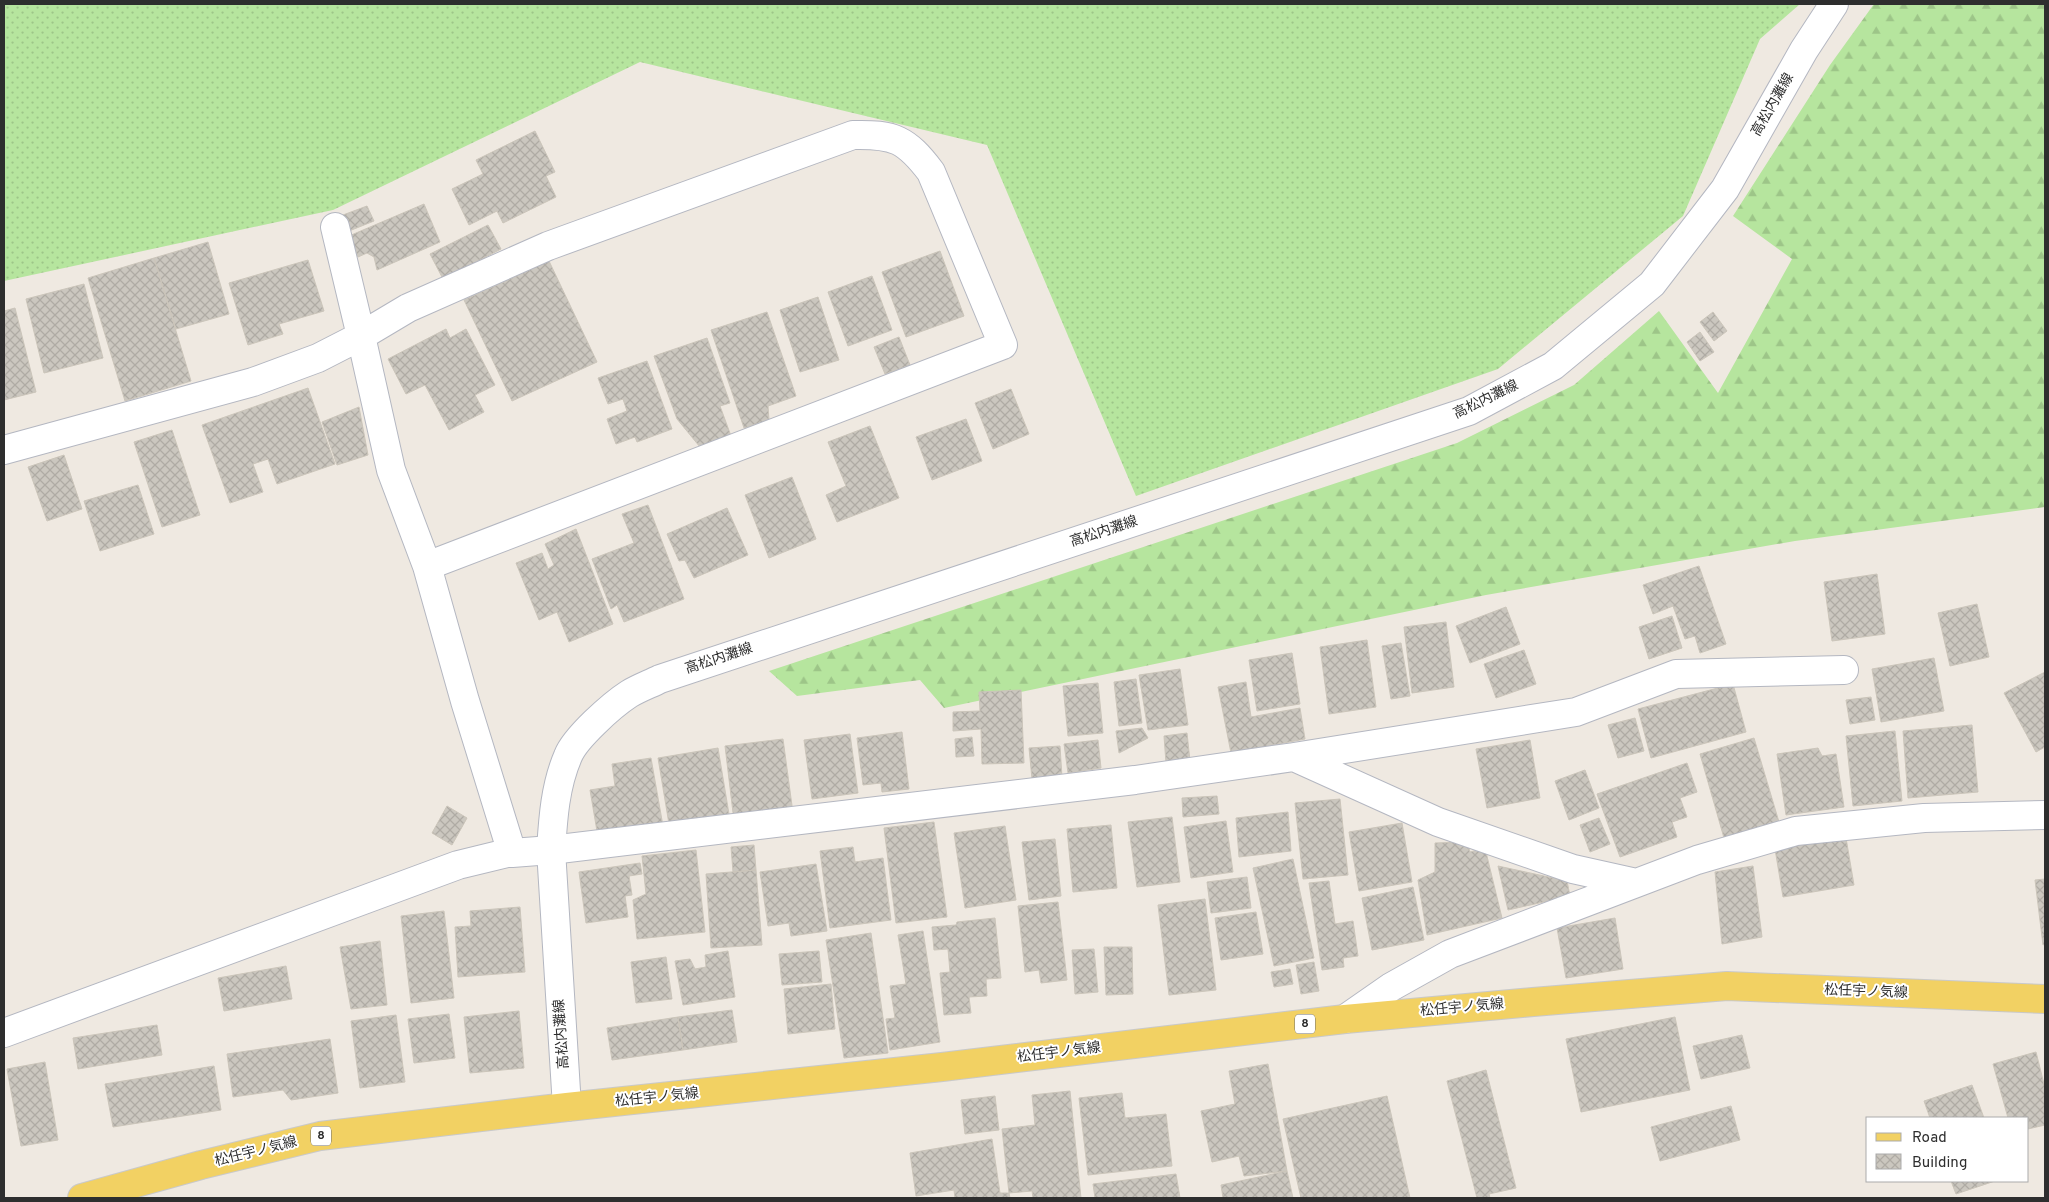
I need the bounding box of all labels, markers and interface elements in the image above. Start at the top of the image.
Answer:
street label: 高松内灘線 [1747,70,1798,140]
street label: 高松内灘線 [1450,376,1521,423]
street label: 高松内灘線 [1068,512,1140,551]
street label: 高松内灘線 [683,639,755,678]
street label: 松任宇ノ気線 [1824,982,1908,1002]
street label: 松任宇ノ気線 [1419,996,1505,1020]
street label: 高松内灘線 [550,998,573,1070]
road number: 8 [1295,1014,1315,1034]
street label: 松任宇ノ気線 [1016,1039,1102,1067]
street label: 松任宇ノ気線 [614,1085,700,1111]
legend [1866,1117,2029,1182]
road number: 8 [311,1126,331,1146]
text: Road [1912,1129,1947,1148]
street label: 松任宇ノ気線 [213,1134,299,1170]
text: Building [1912,1154,1967,1173]

